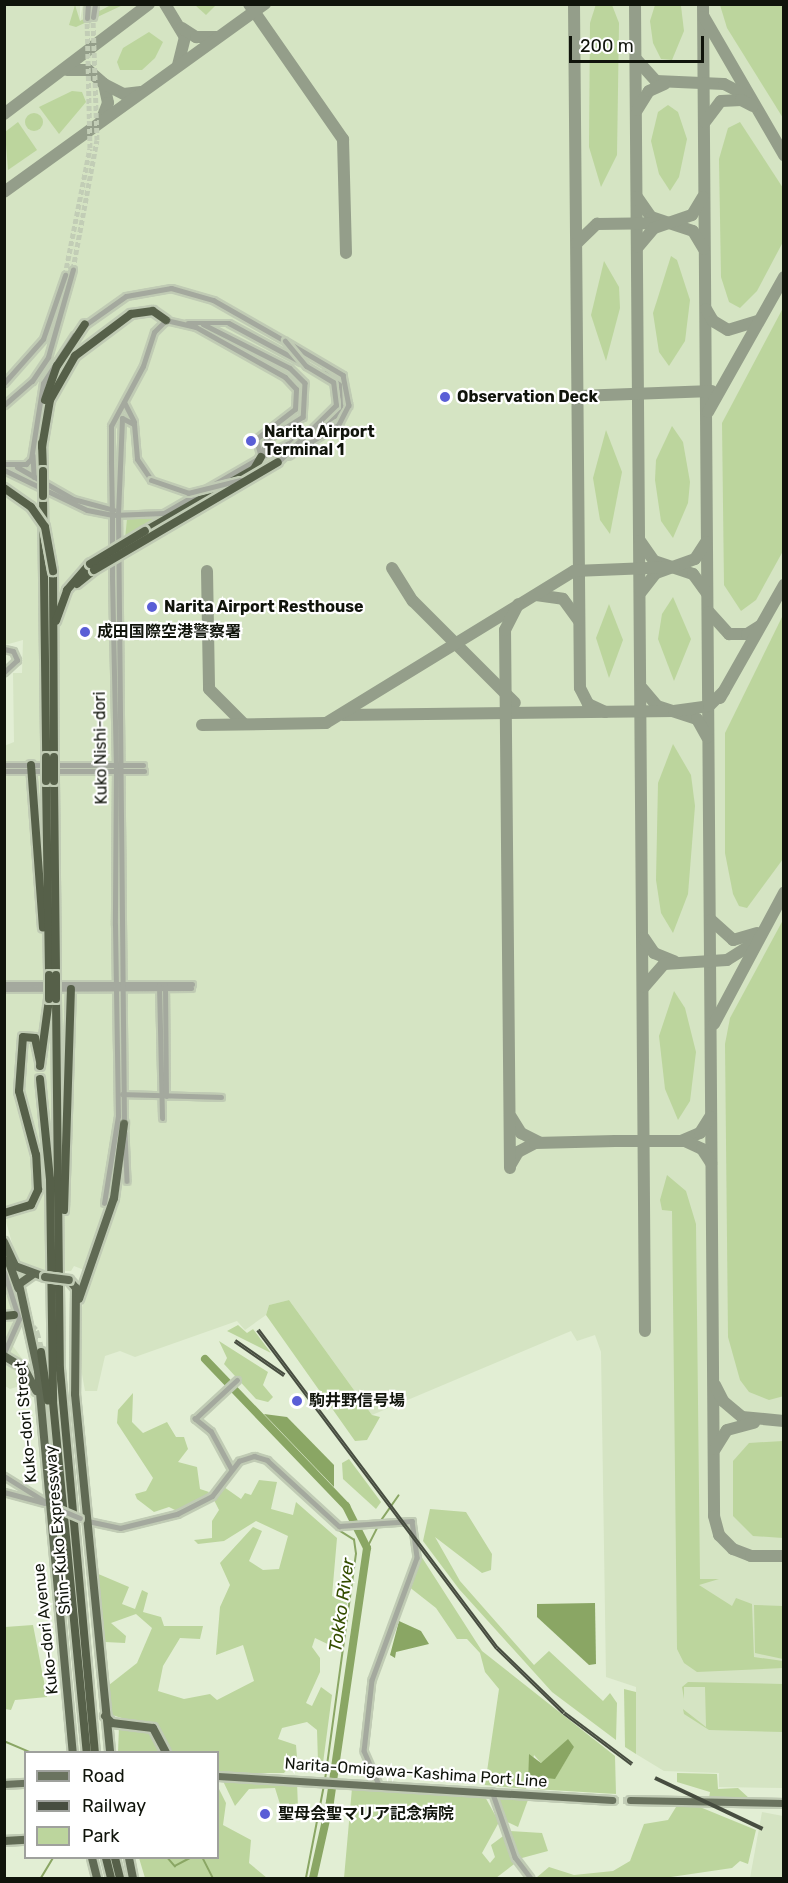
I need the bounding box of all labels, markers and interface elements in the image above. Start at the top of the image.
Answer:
scale bar [572,24,707,62]
text: 200 m [580,35,634,57]
place label: Observation Deck [457,387,598,407]
marker: Observation Deck [438,390,452,404]
place label: Narita Airport Terminal 1 [264,422,375,460]
marker: Narita Airport Terminal 1 [242,432,260,450]
place label: Narita Airport Resthouse [164,597,364,617]
marker: Narita Airport Resthouse [145,600,159,614]
place label: 成田国際空港警察署 [97,622,241,642]
marker: 成田国際空港警察署 [78,625,92,639]
street label: Kuko Nishi-dori [90,691,112,805]
street label: Kuko-dori Street [11,1360,41,1484]
place label: 駒井野信号場 [309,1391,405,1411]
marker: 駒井野信号場 [290,1394,304,1408]
street label: Shin-Kuko Expressway [41,1445,75,1615]
water label: Tokko River [325,1557,359,1653]
street label: Kuko-dori Avenue [30,1562,62,1696]
legend [24,1751,219,1859]
street label: Narita-Omigawa-Kashima Port Line [284,1754,548,1792]
text: Road [82,1765,125,1787]
text: Railway [82,1795,146,1817]
place label: 聖母会聖マリア記念病院 [278,1804,454,1824]
marker: 聖母会聖マリア記念病院 [256,1805,274,1823]
text: Park [82,1825,119,1847]

